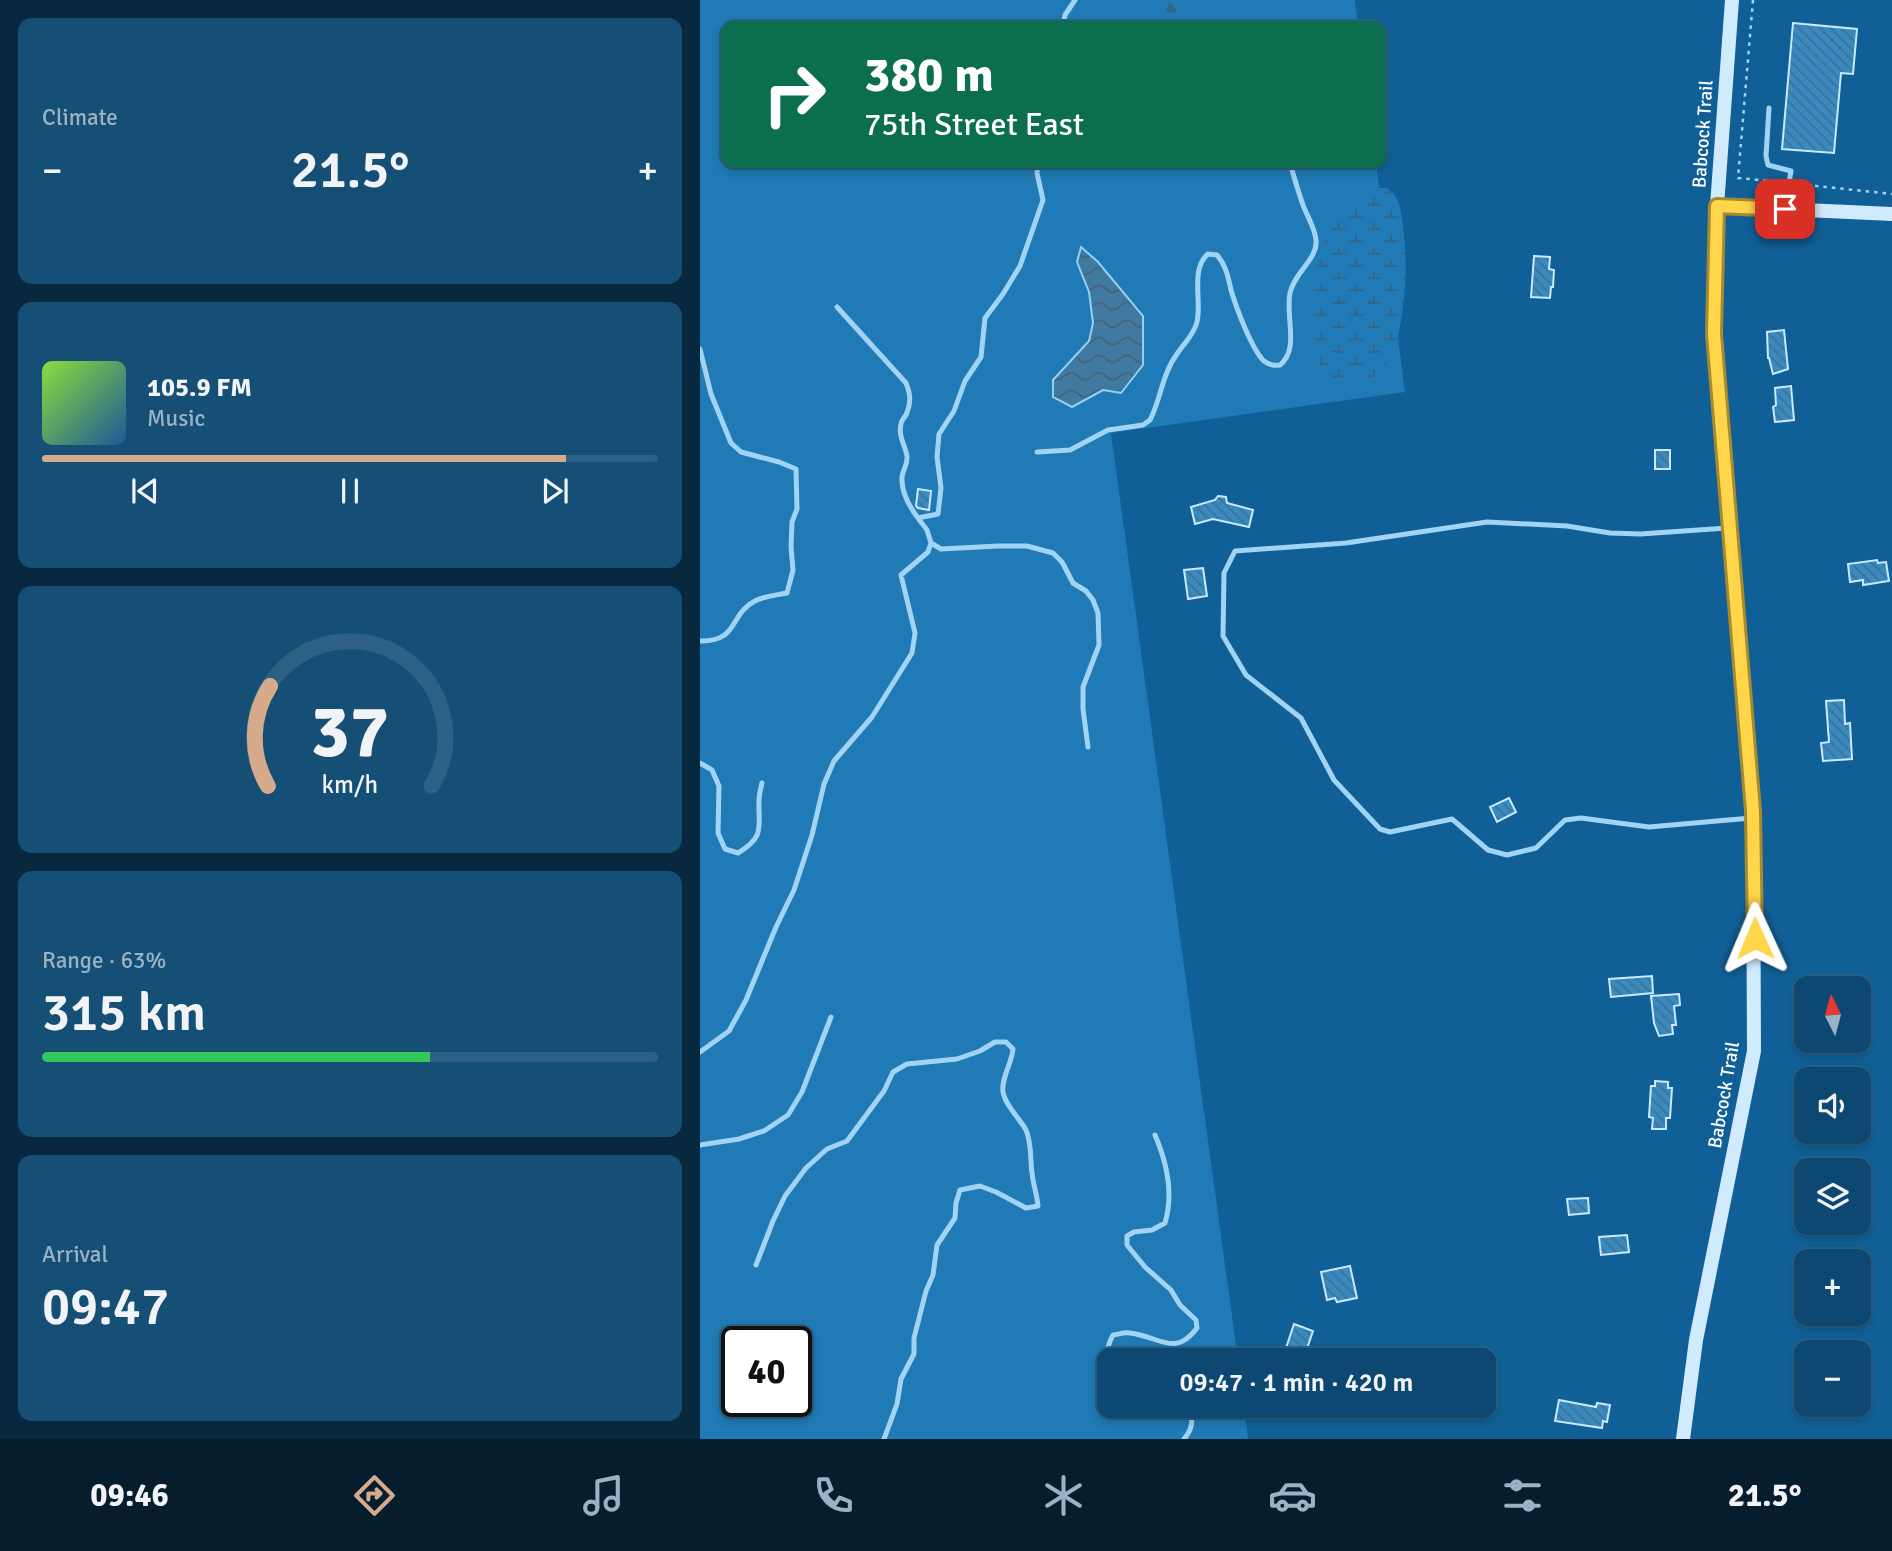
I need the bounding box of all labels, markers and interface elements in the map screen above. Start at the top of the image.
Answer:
text: 380 m [864,45,994,105]
icon: right [749,49,840,140]
street label: Babcock Trail [1687,79,1719,189]
text: Climate [42,103,118,132]
text: 75th Street East [864,105,1084,144]
text: 21.5° [291,138,409,202]
text: − [42,147,63,194]
text: + [637,147,658,194]
pin [1755,179,1815,239]
icon: arrive [1766,190,1804,228]
text: 105.9 FM [147,372,252,404]
text: Music [147,404,205,433]
icon: previous [126,472,164,510]
icon: pause [331,472,369,510]
icon: next [536,472,574,510]
text: 37 [311,688,389,777]
text: km/h [322,768,378,799]
position arrow [1718,901,1792,975]
text: Range · 63% [42,946,166,975]
north arrow [1794,976,1871,1054]
map controls [1794,976,1871,1417]
text: 315 km [42,981,206,1045]
street label: Babcock Trail [1703,1040,1745,1150]
button: sound [1794,1067,1871,1144]
button: layers [1794,1158,1871,1235]
text: Arrival [42,1240,108,1269]
button: + [1794,1249,1871,1326]
text: 09:47 [42,1275,169,1339]
speed limit sign: 40 [721,1326,812,1417]
button: − [1794,1340,1871,1417]
text: 09:47 · 1 min · 420 m [1180,1367,1413,1399]
icon: directions [350,1471,399,1520]
icon: music [579,1471,628,1520]
icon: phone [809,1471,858,1520]
icon: climate [1039,1471,1088,1520]
icon: car [1268,1471,1317,1520]
icon: filters [1498,1471,1547,1520]
text: 09:46 [90,1476,169,1515]
text: 21.5° [1728,1476,1802,1515]

